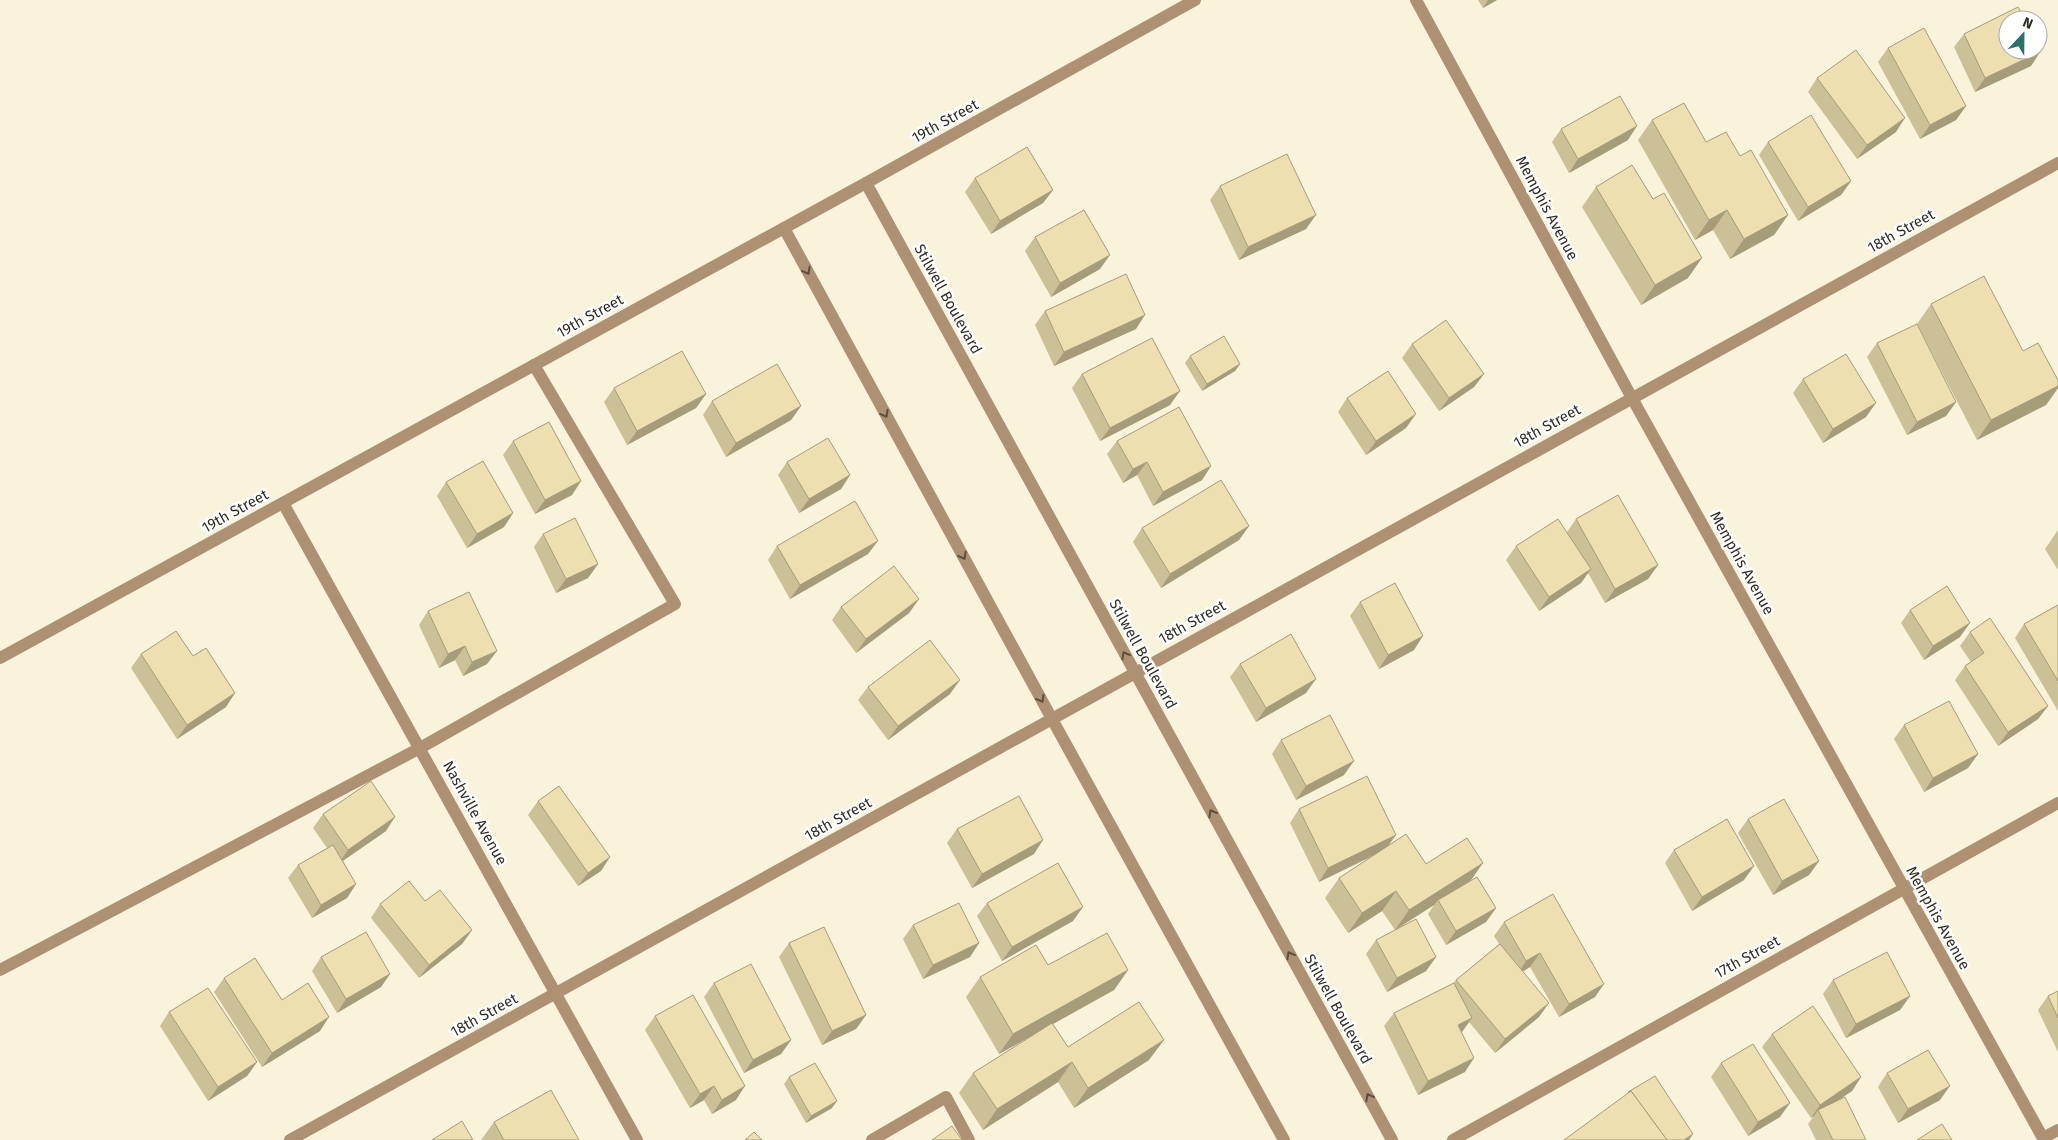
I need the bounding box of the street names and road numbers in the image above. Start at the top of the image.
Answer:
street label: 19th Street [909,95,982,147]
street label: Memphis Avenue [1512,153,1582,263]
street label: 18th Street [1864,205,1938,257]
street label: Stilwell Boulevard [910,241,986,357]
street label: 19th Street [554,290,627,342]
street label: 18th Street [1510,400,1584,452]
street label: 19th Street [199,485,272,537]
street label: Memphis Avenue [1706,508,1778,618]
street label: Stilwell Boulevard [1105,596,1181,712]
street label: 18th Street [1155,596,1229,648]
street label: Nashville Avenue [439,758,511,868]
street label: 18th Street [801,793,875,845]
street label: Memphis Avenue [1902,863,1974,973]
street label: 17th Street [1711,931,1783,982]
street label: Stilwell Boulevard [1300,951,1376,1067]
street label: 18th Street [447,989,521,1041]

